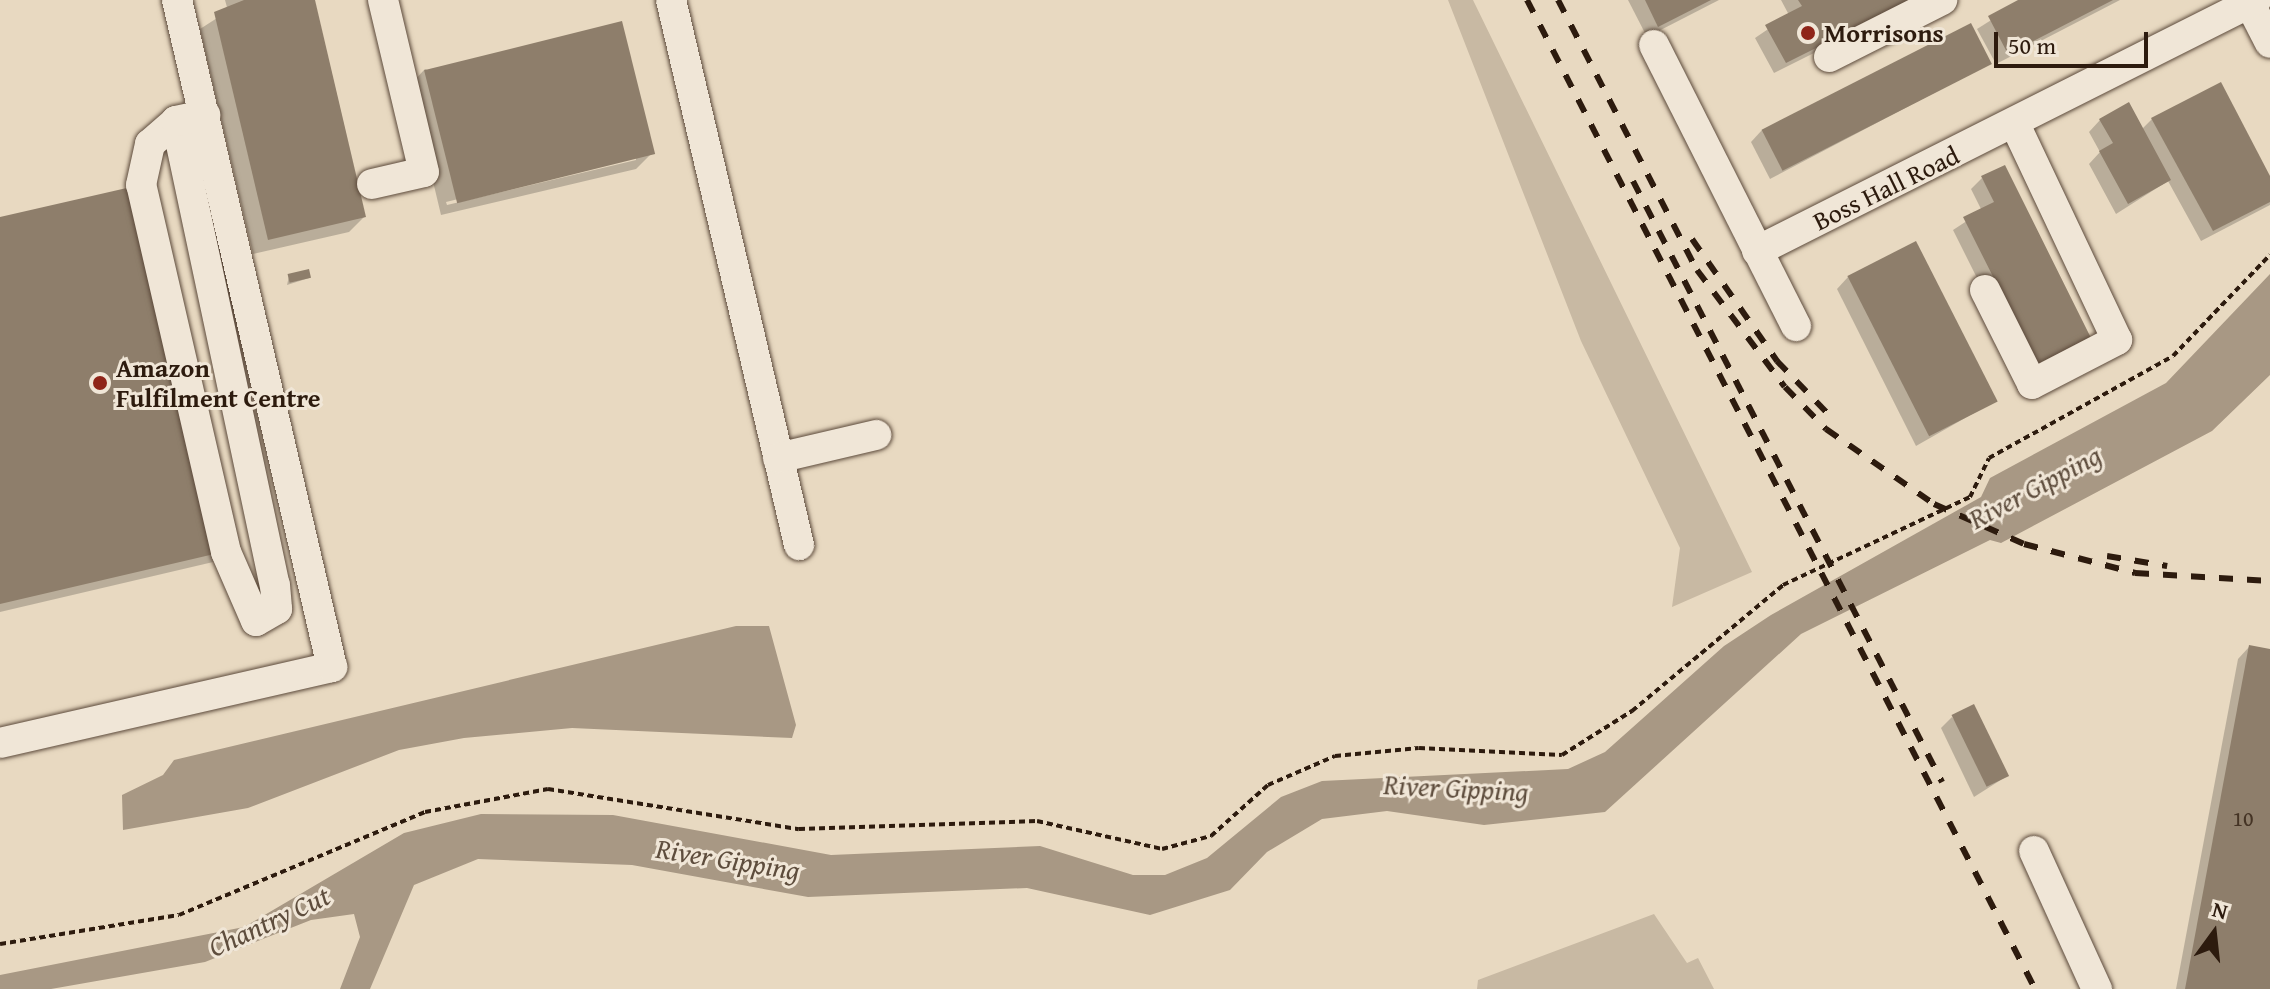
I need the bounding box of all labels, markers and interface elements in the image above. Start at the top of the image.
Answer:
scale bar [1998,16,2152,66]
place label: Morrisons [1824,17,1944,49]
marker: Morrisons [1799,24,1817,42]
text: 50 m [2008,28,2056,63]
street label: Boss Hall Road [1808,139,1964,237]
place label: Amazon Fulfilment Centre [116,352,321,414]
marker: Amazon Fulfilment Centre [91,374,109,392]
water label: River Gipping [1963,438,2107,536]
water label: River Gipping [1383,767,1529,809]
house number: 10 [2232,806,2254,832]
water label: River Gipping [654,831,802,887]
water label: Chantry Cut [203,878,335,964]
text: N [2209,892,2231,927]
north arrow [2174,893,2254,973]

